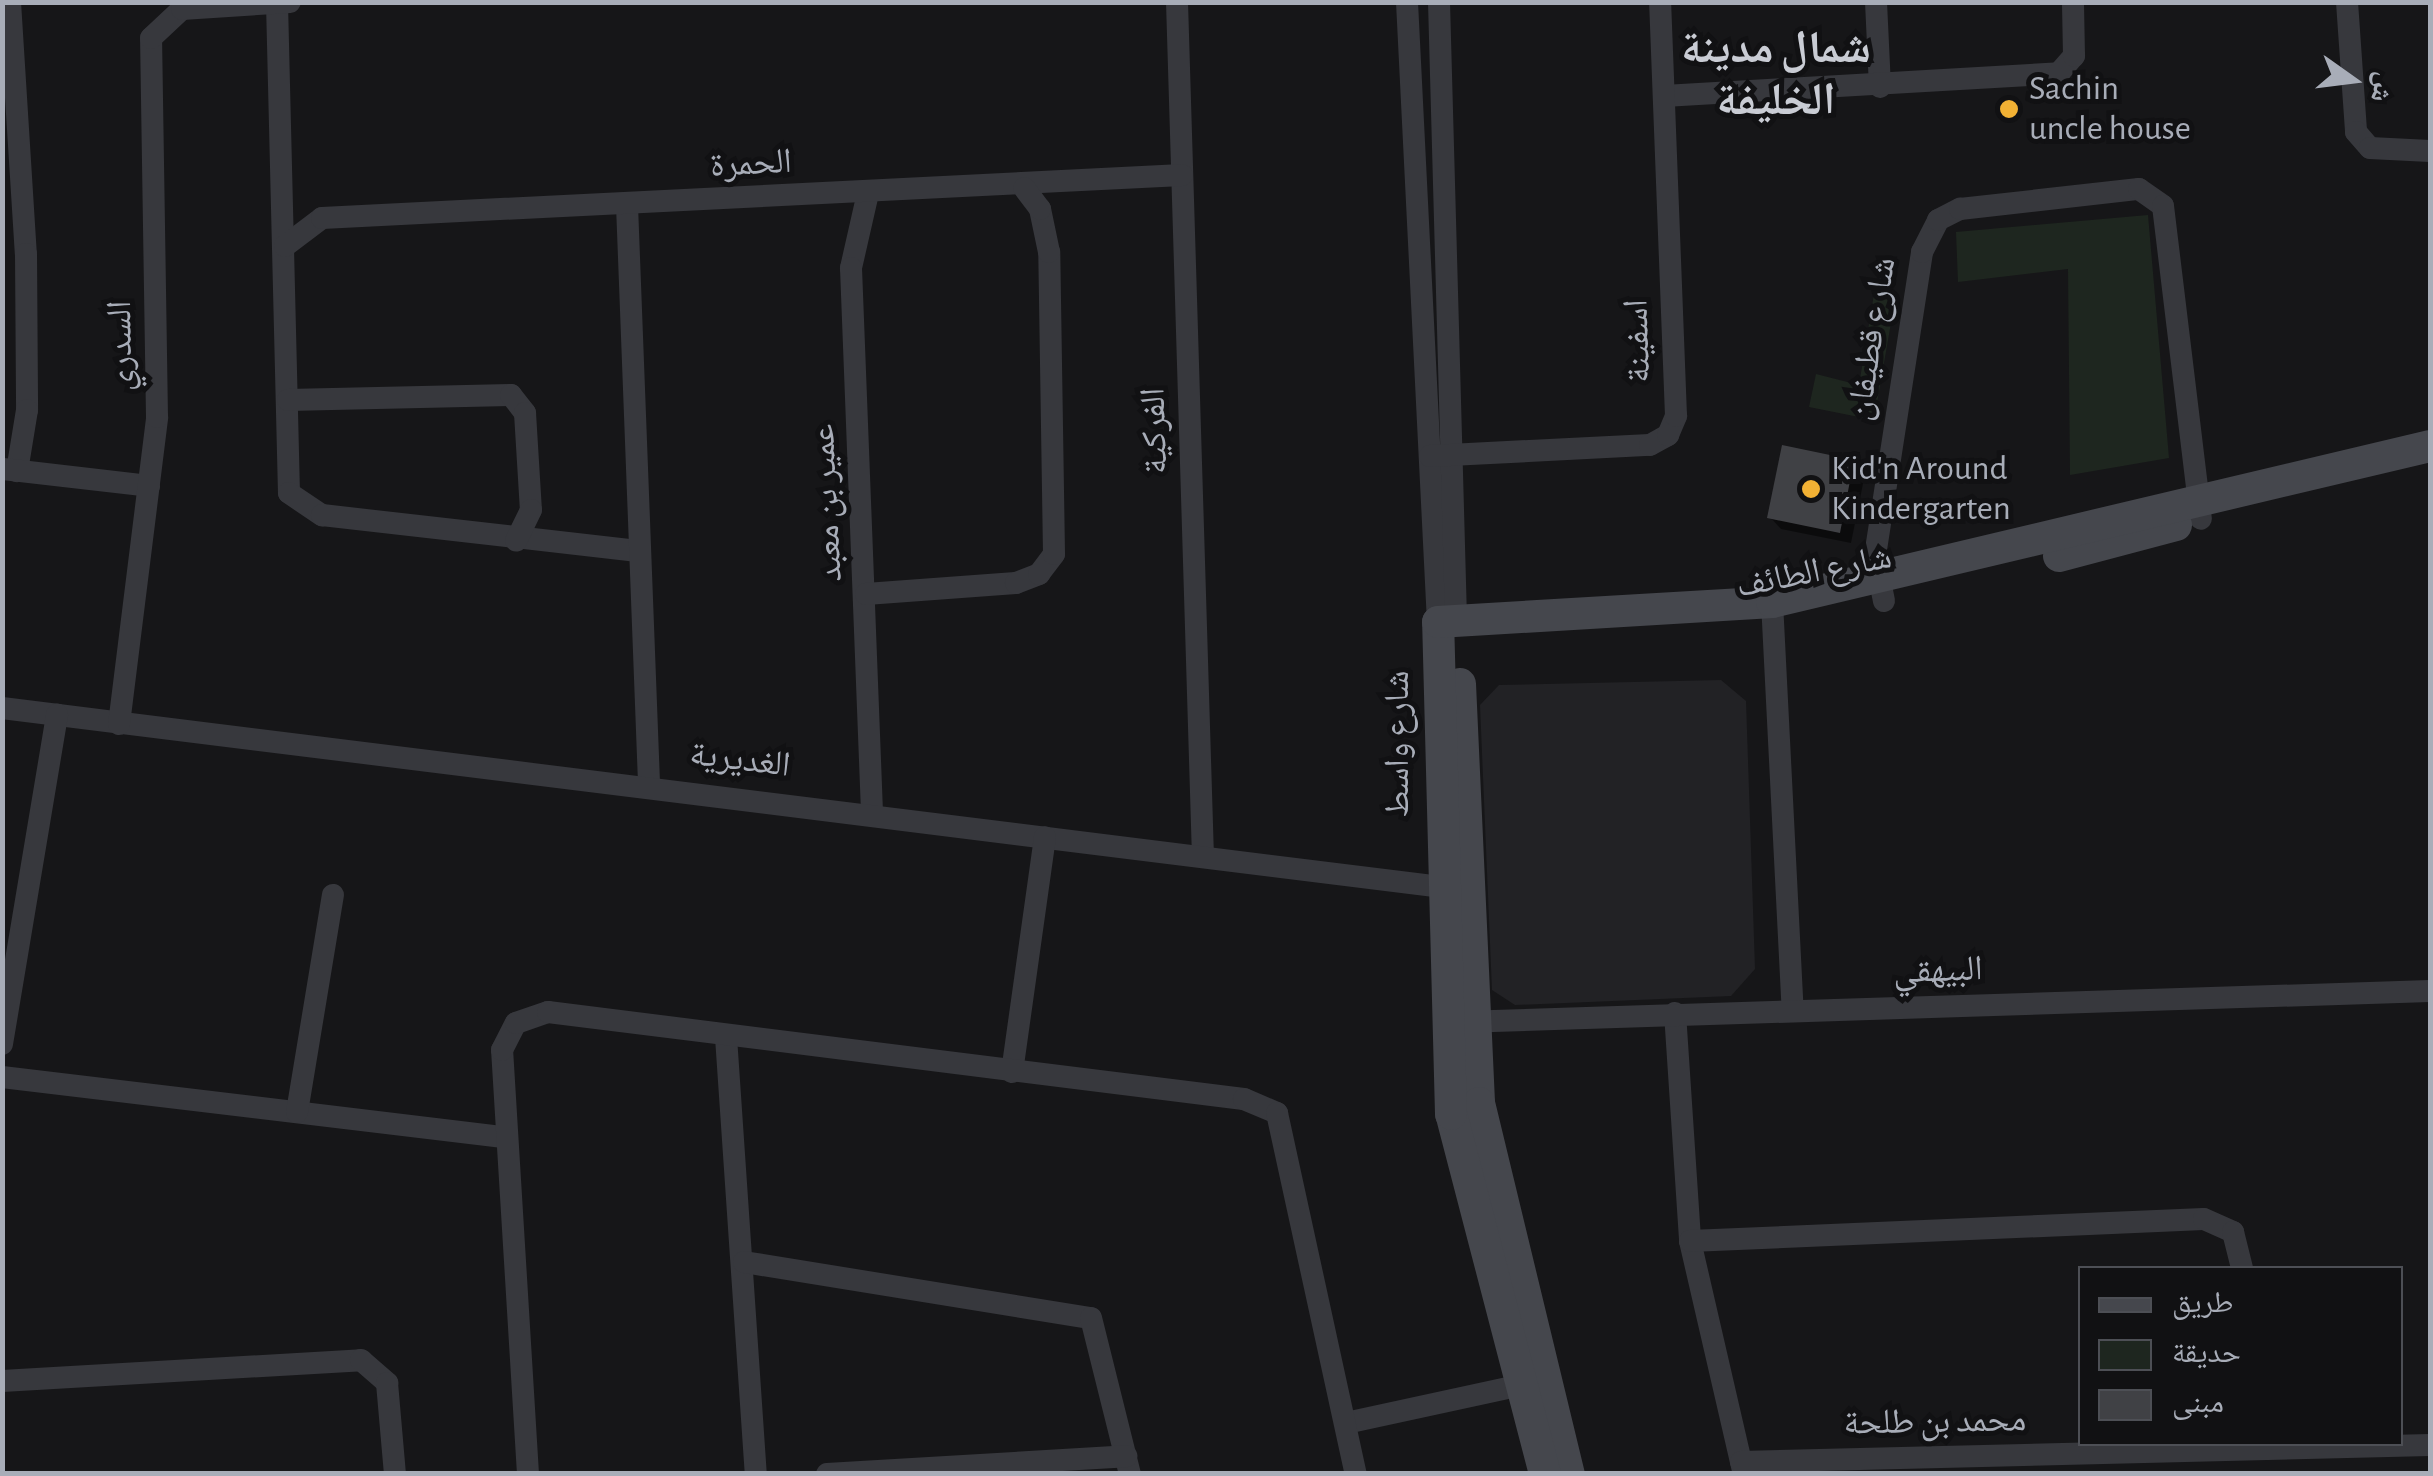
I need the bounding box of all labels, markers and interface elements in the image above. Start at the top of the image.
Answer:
district label: شمال مدينة الخليفة [1681,22,1871,128]
north arrow [2303,30,2403,130]
place label: Sachin uncle house [2029,68,2191,150]
text: ش [2365,69,2399,105]
marker: Sachin uncle house [1998,98,2020,120]
street label: الحمرة [709,141,793,187]
street label: شارع قطيفان [1838,254,1906,424]
street label: اسفينة [1616,299,1660,383]
street label: السدري [99,300,143,392]
street label: الفركية [1133,387,1177,475]
street label: عمير بن معبد [802,423,852,583]
place label: Kid'n Around Kindergarten [1831,448,2011,530]
marker: Kid'n Around Kindergarten [1800,478,1822,500]
street label: شارع الطائف [1733,536,1895,608]
street label: شارع واسط [1377,670,1419,818]
street label: الغديرية [687,733,793,787]
street label: البيهقي [1893,948,1983,994]
legend [2078,1266,2403,1446]
text: طريق [2172,1288,2233,1318]
text: حديقة [2172,1338,2241,1368]
text: مبنى [2172,1388,2224,1418]
street label: محمد بن طلحة [1843,1399,2027,1445]

